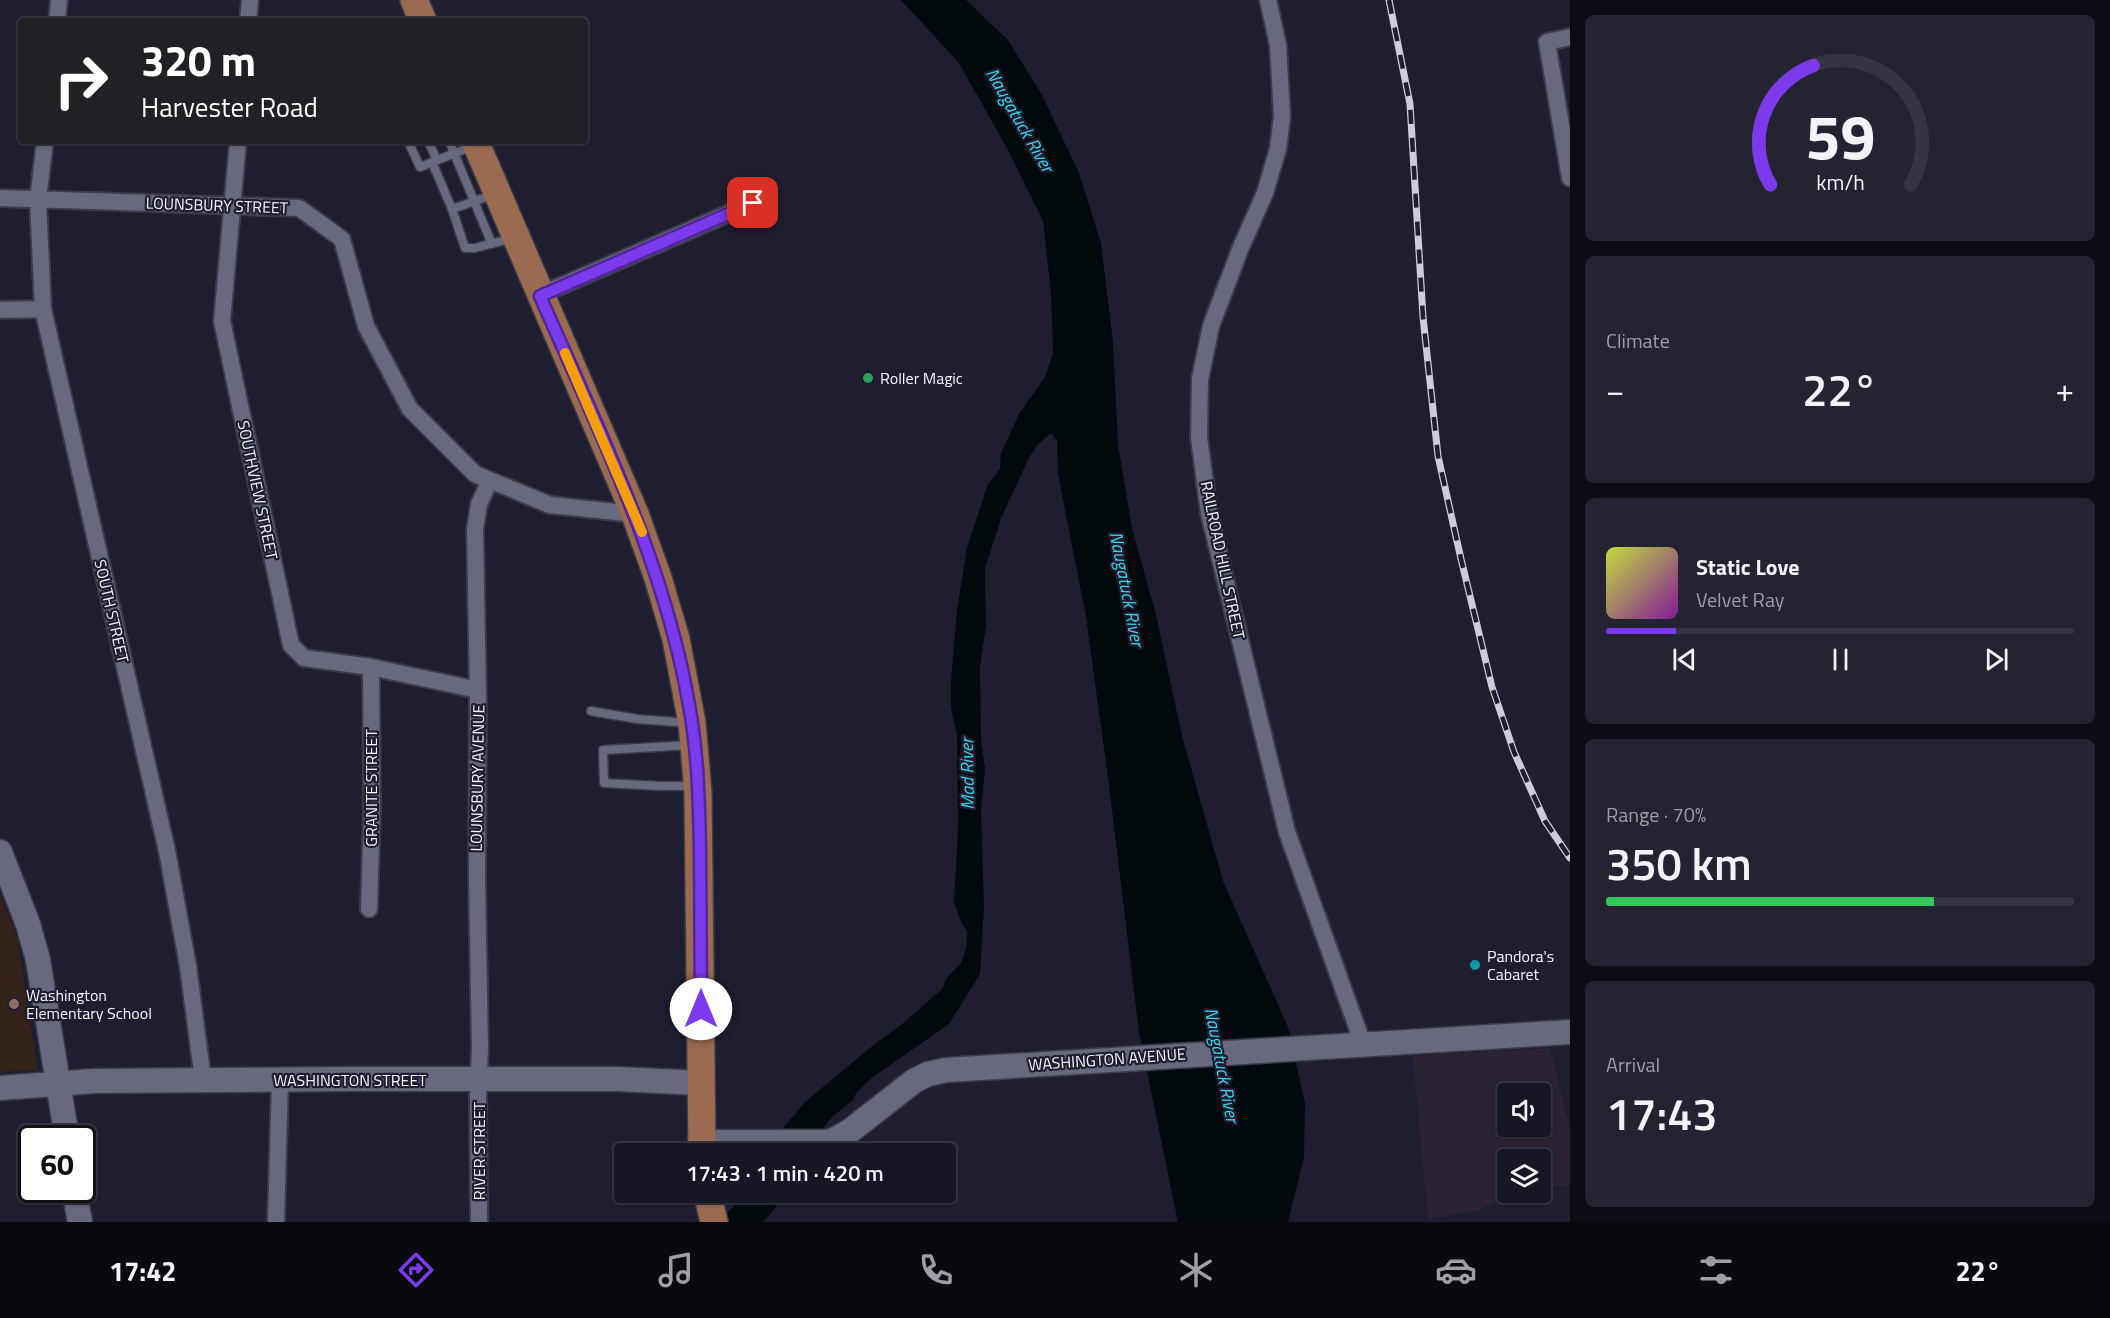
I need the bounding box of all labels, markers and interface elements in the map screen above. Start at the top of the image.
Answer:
text: 320 m [141,28,256,92]
icon: right [42,42,120,120]
water label: Naugatuck River [979,63,1062,179]
text: Harvester Road [141,86,318,127]
text: 59 [1805,88,1875,183]
text: km/h [1816,167,1864,199]
pin [727,177,778,228]
icon: arrive [736,186,769,219]
street label: LOUNSBURY STREET [145,191,289,220]
text: Climate [1606,325,1670,356]
text: 22° [1802,355,1878,423]
text: − [1606,365,1624,415]
text: + [2056,365,2074,415]
place label: Roller Magic [880,366,963,390]
marker: Roller Magic [861,371,875,385]
street label: SOUTHVIEW STREET [232,418,285,562]
street label: RAILROAD HILL STREET [1195,479,1252,642]
water label: Naugatuck River [1103,529,1152,651]
text: Static Love [1696,550,1799,584]
street label: SOUTH STREET [88,557,136,666]
text: Velvet Ray [1696,584,1785,615]
icon: previous [1668,643,1701,676]
icon: pause [1824,643,1857,676]
icon: next [1980,643,2013,676]
street label: LOUNSBURY AVENUE [464,704,490,852]
street label: GRANITE STREET [359,729,383,847]
water label: Mad River [953,736,981,810]
text: Range · 70% [1606,799,1706,830]
text: 350 km [1606,829,1752,897]
place label: Pandora's Cabaret [1487,944,1554,986]
marker: Pandora's Cabaret [1468,958,1482,972]
position arrow [669,977,733,1041]
place label: Washington Elementary School [26,983,152,1025]
marker: Washington Elementary School [7,997,21,1011]
water label: Naugatuck River [1198,1005,1247,1127]
street label: WASHINGTON AVENUE [1028,1042,1187,1076]
text: Arrival [1606,1049,1660,1080]
street label: WASHINGTON STREET [273,1068,427,1092]
text: 17:43 [1606,1079,1718,1147]
map controls [1497,1083,1551,1203]
button: sound [1497,1083,1551,1137]
street label: RIVER STREET [467,1101,491,1200]
speed limit sign: 60 [18,1125,96,1203]
button: layers [1497,1149,1551,1203]
text: 17:43 · 1 min · 420 m [686,1156,884,1190]
icon: directions [395,1249,437,1291]
icon: music [655,1249,697,1291]
icon: phone [915,1249,957,1291]
icon: climate [1175,1249,1217,1291]
icon: car [1435,1249,1477,1291]
icon: filters [1695,1249,1737,1291]
text: 17:42 [109,1250,176,1291]
text: 22° [1955,1250,2001,1291]

